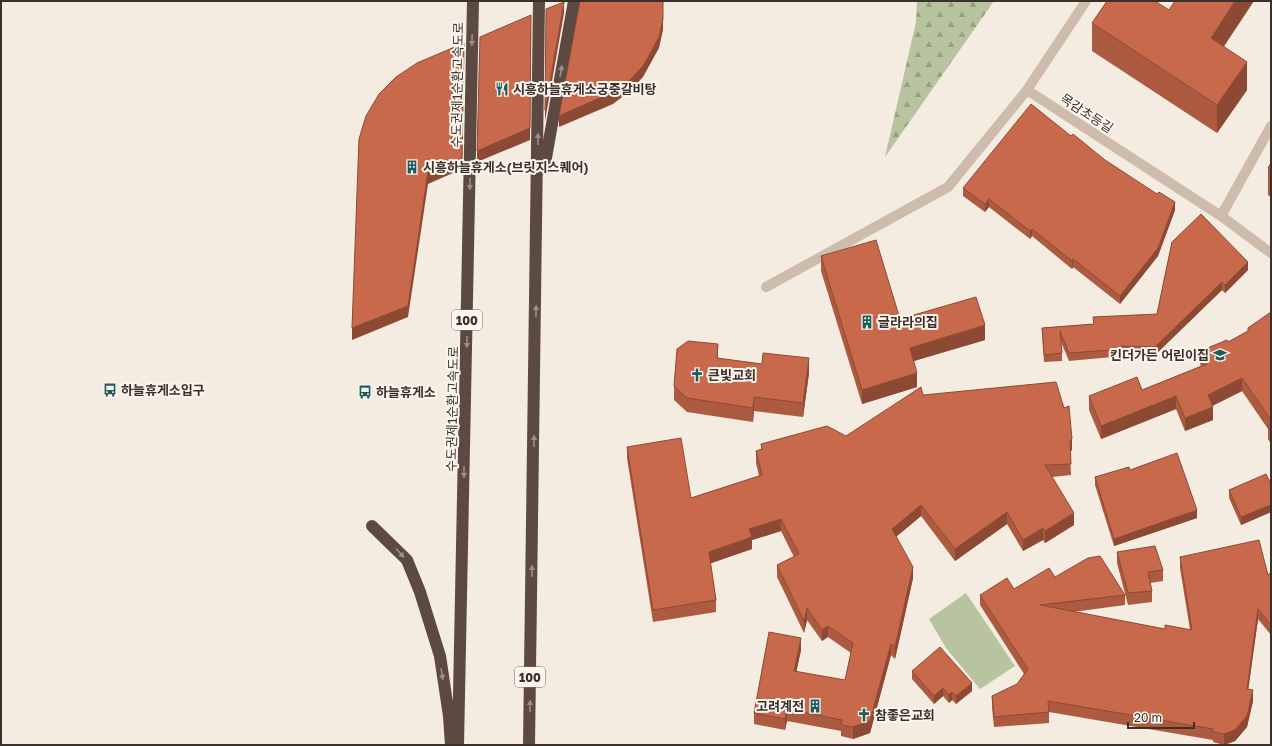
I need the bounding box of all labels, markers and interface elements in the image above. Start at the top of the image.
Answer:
street label: 수도권제1순환고속도로 [448,22,466,148]
one-way arrow [469,34,475,47]
one-way arrow [559,65,565,77]
restaurant icon: 시흥하늘휴게소궁중갈비탕 [494,81,510,97]
place label: 시흥하늘휴게소궁중갈비탕 [513,81,657,97]
street label: 목감초등길 [1058,90,1116,136]
one-way arrow [535,133,542,145]
building icon: 시흥하늘휴게소(브릿지스퀘어) [404,159,420,175]
place label: 시흥하늘휴게소(브릿지스퀘어) [423,159,588,175]
one-way arrow [466,178,473,190]
one-way arrow [532,305,539,317]
road number: 100 [452,310,482,330]
building icon: 글라라의집 [859,314,875,330]
place label: 글라라의집 [878,314,938,330]
one-way arrow [464,336,470,349]
street label: 수도권제1순환고속도로 [443,346,461,472]
place label: 킨더가든 어린이집 [1110,347,1209,363]
school or university icon: 킨더가든 어린이집 [1212,347,1228,363]
church icon: 큰빛교회 [689,367,705,383]
place label: 큰빛교회 [708,367,756,383]
bus stop icon: 하늘휴게소입구 [102,382,118,398]
place label: 하늘휴게소입구 [121,382,205,398]
bus stop icon: 하늘휴게소 [357,384,373,400]
place label: 하늘휴게소 [376,384,436,400]
one-way arrow [530,435,537,447]
one-way arrow [461,466,468,478]
one-way arrow [395,548,405,558]
one-way arrow [529,564,535,577]
road number: 100 [515,667,545,687]
one-way arrow [440,668,446,680]
place label: 고려계전 [756,698,804,714]
building icon: 고려계전 [807,698,823,714]
one-way arrow [527,699,533,712]
scale bar [1128,704,1194,730]
church icon: 참좋은교회 [856,707,872,723]
place label: 참좋은교회 [875,707,935,723]
text: 20 m [1134,710,1162,725]

